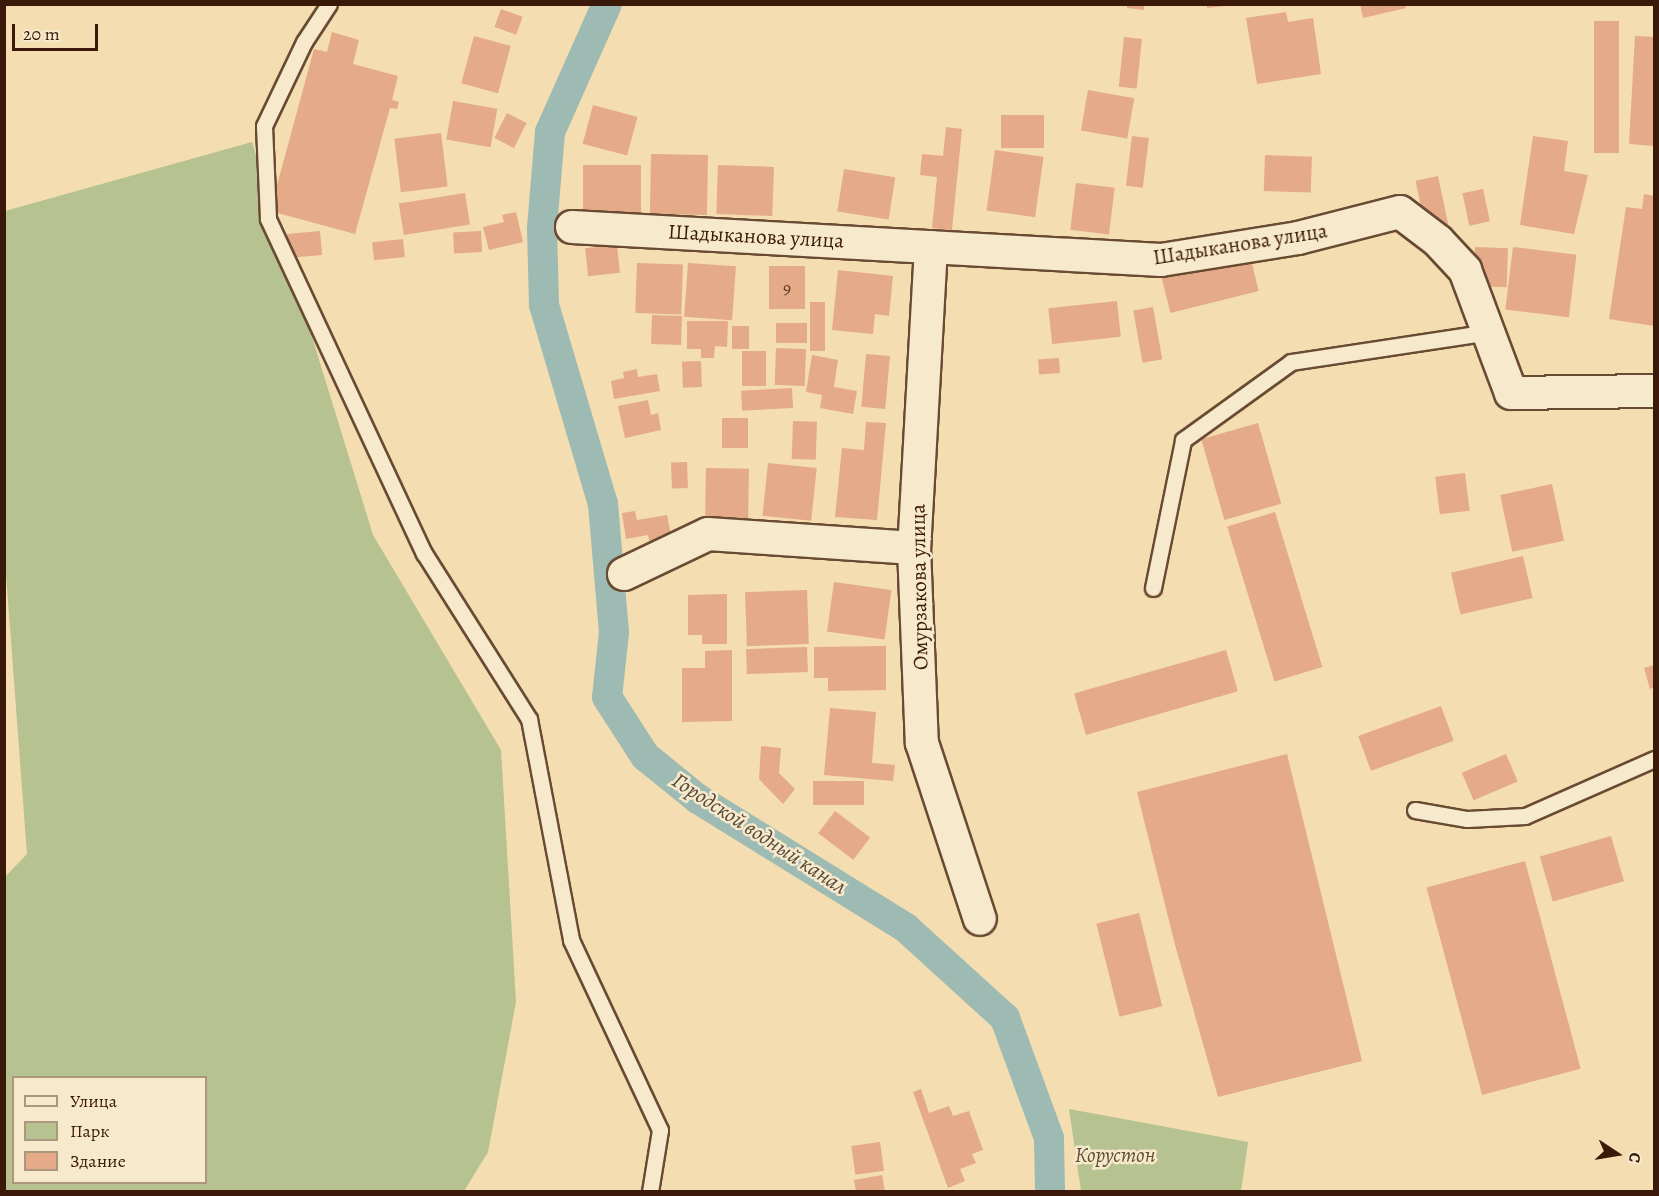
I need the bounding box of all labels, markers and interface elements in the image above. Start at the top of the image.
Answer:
scale bar [15,12,100,50]
text: 20 m [23,22,60,46]
street label: Шадыканова улица [1151,218,1329,270]
street label: Шадыканова улица [667,219,845,253]
house number: 9 [783,277,791,299]
street label: Омурзакова улица [905,504,933,670]
water label: Городской водный канал [667,768,851,900]
legend [12,1076,207,1184]
text: Улица [70,1089,117,1113]
text: Парк [70,1119,110,1143]
north arrow [1587,1124,1647,1184]
park label: Корустон [1075,1142,1155,1168]
text: Здание [70,1149,126,1173]
text: С [1623,1151,1646,1165]

